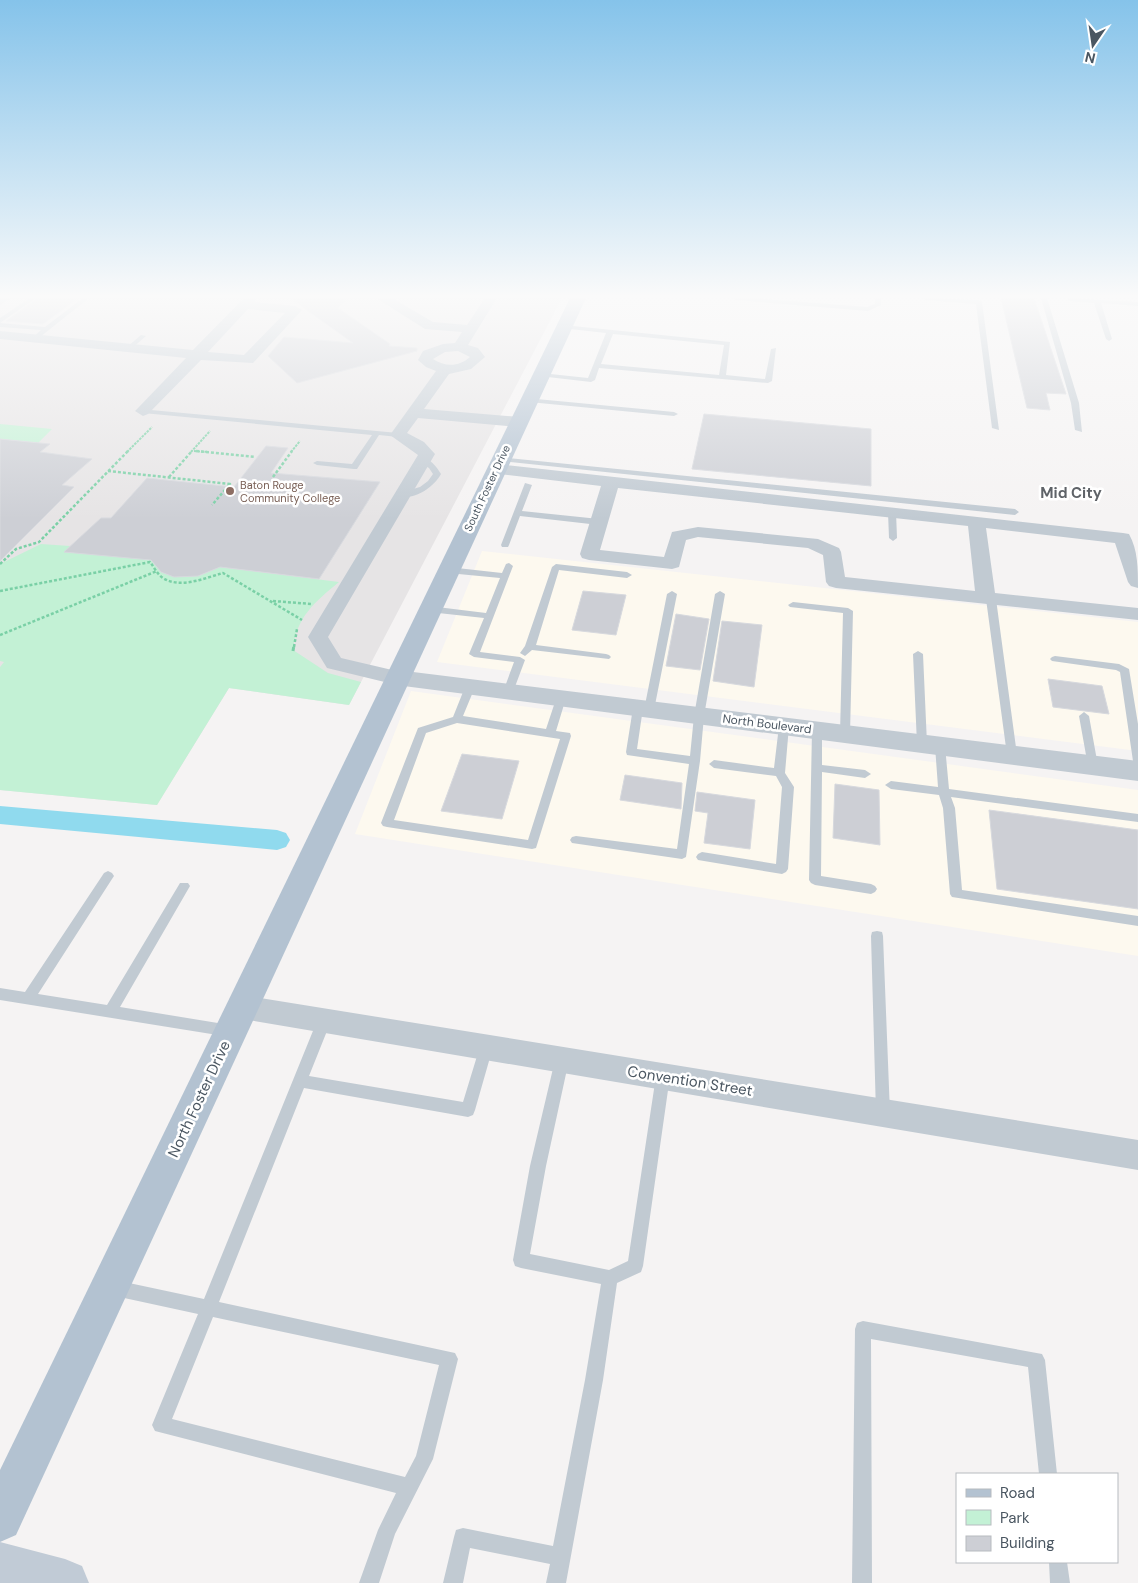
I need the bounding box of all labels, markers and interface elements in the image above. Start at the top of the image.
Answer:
north arrow [1068,20,1118,70]
text: N [1083,48,1097,68]
street label: South Foster Drive [461,443,513,533]
place label: Baton Rouge Community College [240,478,340,505]
district label: Mid City [1040,483,1102,503]
marker: Baton Rouge Community College [224,485,236,497]
street label: North Boulevard [722,711,812,737]
street label: North Foster Drive [163,1038,235,1160]
street label: Convention Street [626,1061,754,1101]
legend [956,1473,1118,1563]
text: Road [1000,1483,1035,1503]
text: Park [1000,1508,1030,1528]
text: Building [1000,1533,1055,1553]

